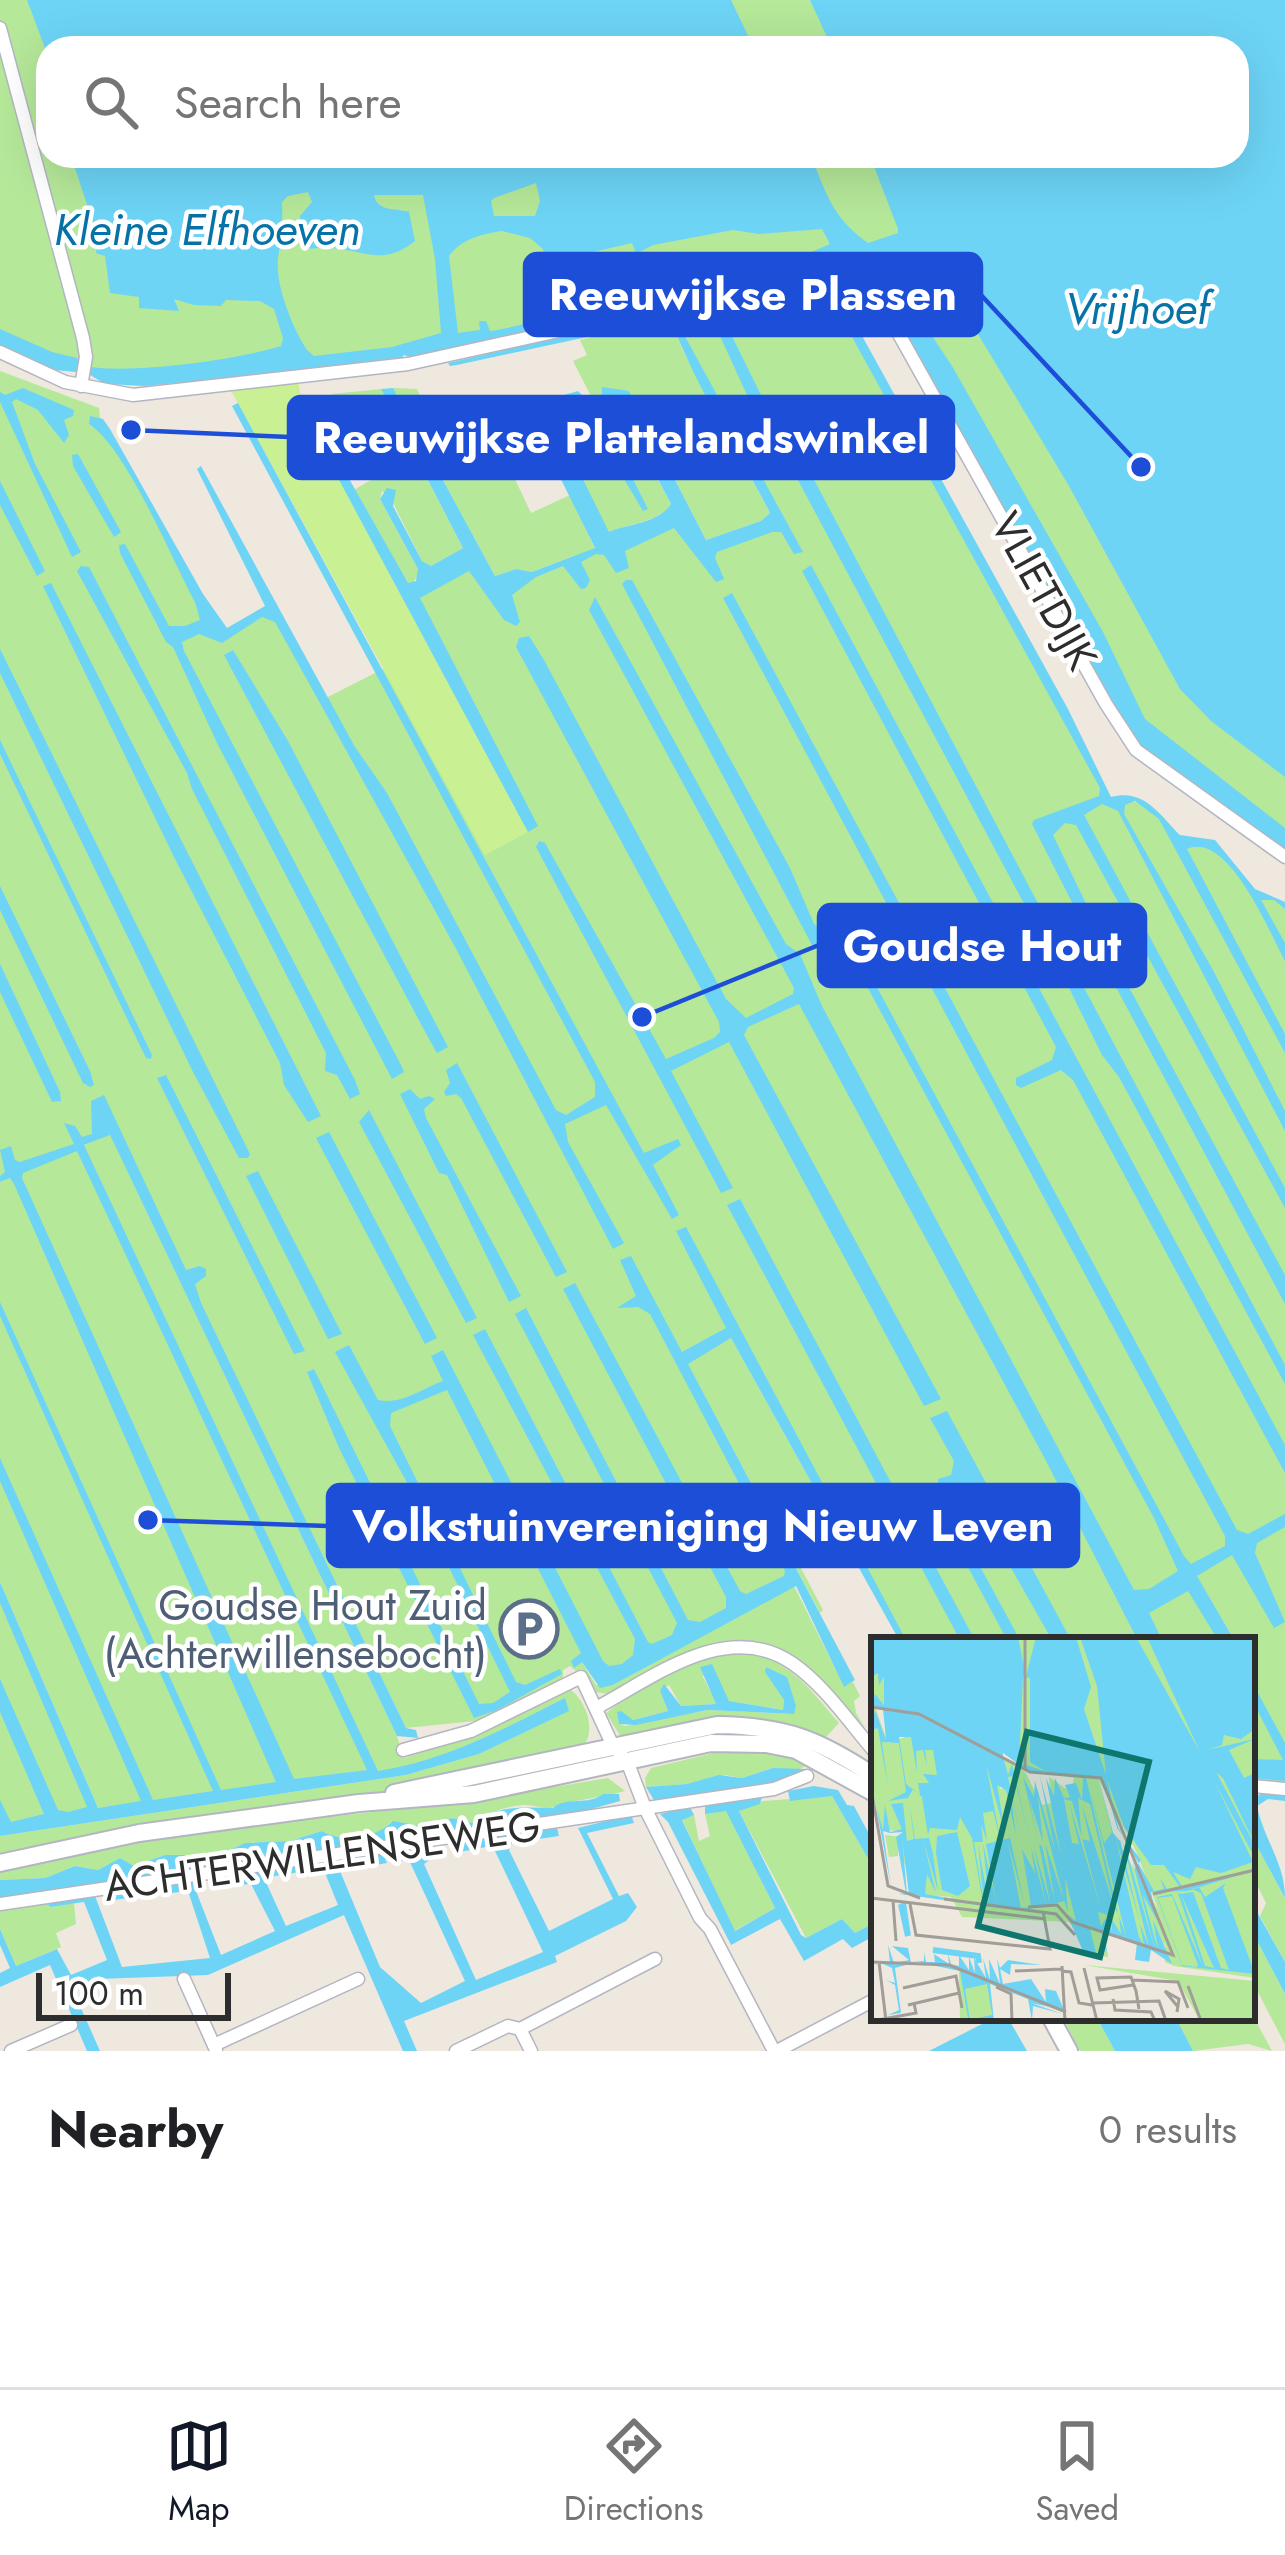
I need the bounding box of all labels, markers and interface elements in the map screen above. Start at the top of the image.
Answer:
search box [36,36,1249,168]
icon: search [78,69,144,135]
text: Search here [174,70,402,135]
water label: Kleine Elfhoeven [54,197,360,262]
callout: Reeuwijkse Plassen [525,254,981,335]
text: Reeuwijkse Plassen [549,262,957,327]
water label: Vrijhoef [1065,276,1215,341]
callout: Reeuwijkse Plattelandswinkel [289,397,953,478]
text: Reeuwijkse Plattelandswinkel [313,405,929,470]
street label: VLIETDIJK [976,501,1113,681]
callout: Goudse Hout [819,905,1145,986]
text: Goudse Hout [843,913,1122,978]
callout: Volkstuinvereniging Nieuw Leven [328,1485,1078,1566]
text: Volkstuinvereniging Nieuw Leven [351,1493,1054,1558]
place label: Goudse Hout Zuid (Achterwillensebocht) [104,1575,487,1684]
parking icon: Goudse Hout Zuid (Achterwillensebocht) [498,1598,560,1660]
inset map [871,1637,1255,2021]
street label: ACHTERWILLENSEWEG [100,1795,544,1917]
scale bar [36,1967,231,2020]
text: 100 m [54,1970,144,2017]
text: Nearby [48,2092,223,2166]
text: 0 results [1099,2101,1237,2158]
tab: Map [166,2413,232,2532]
tab: Directions [564,2413,704,2532]
tab: Saved [1035,2413,1119,2532]

